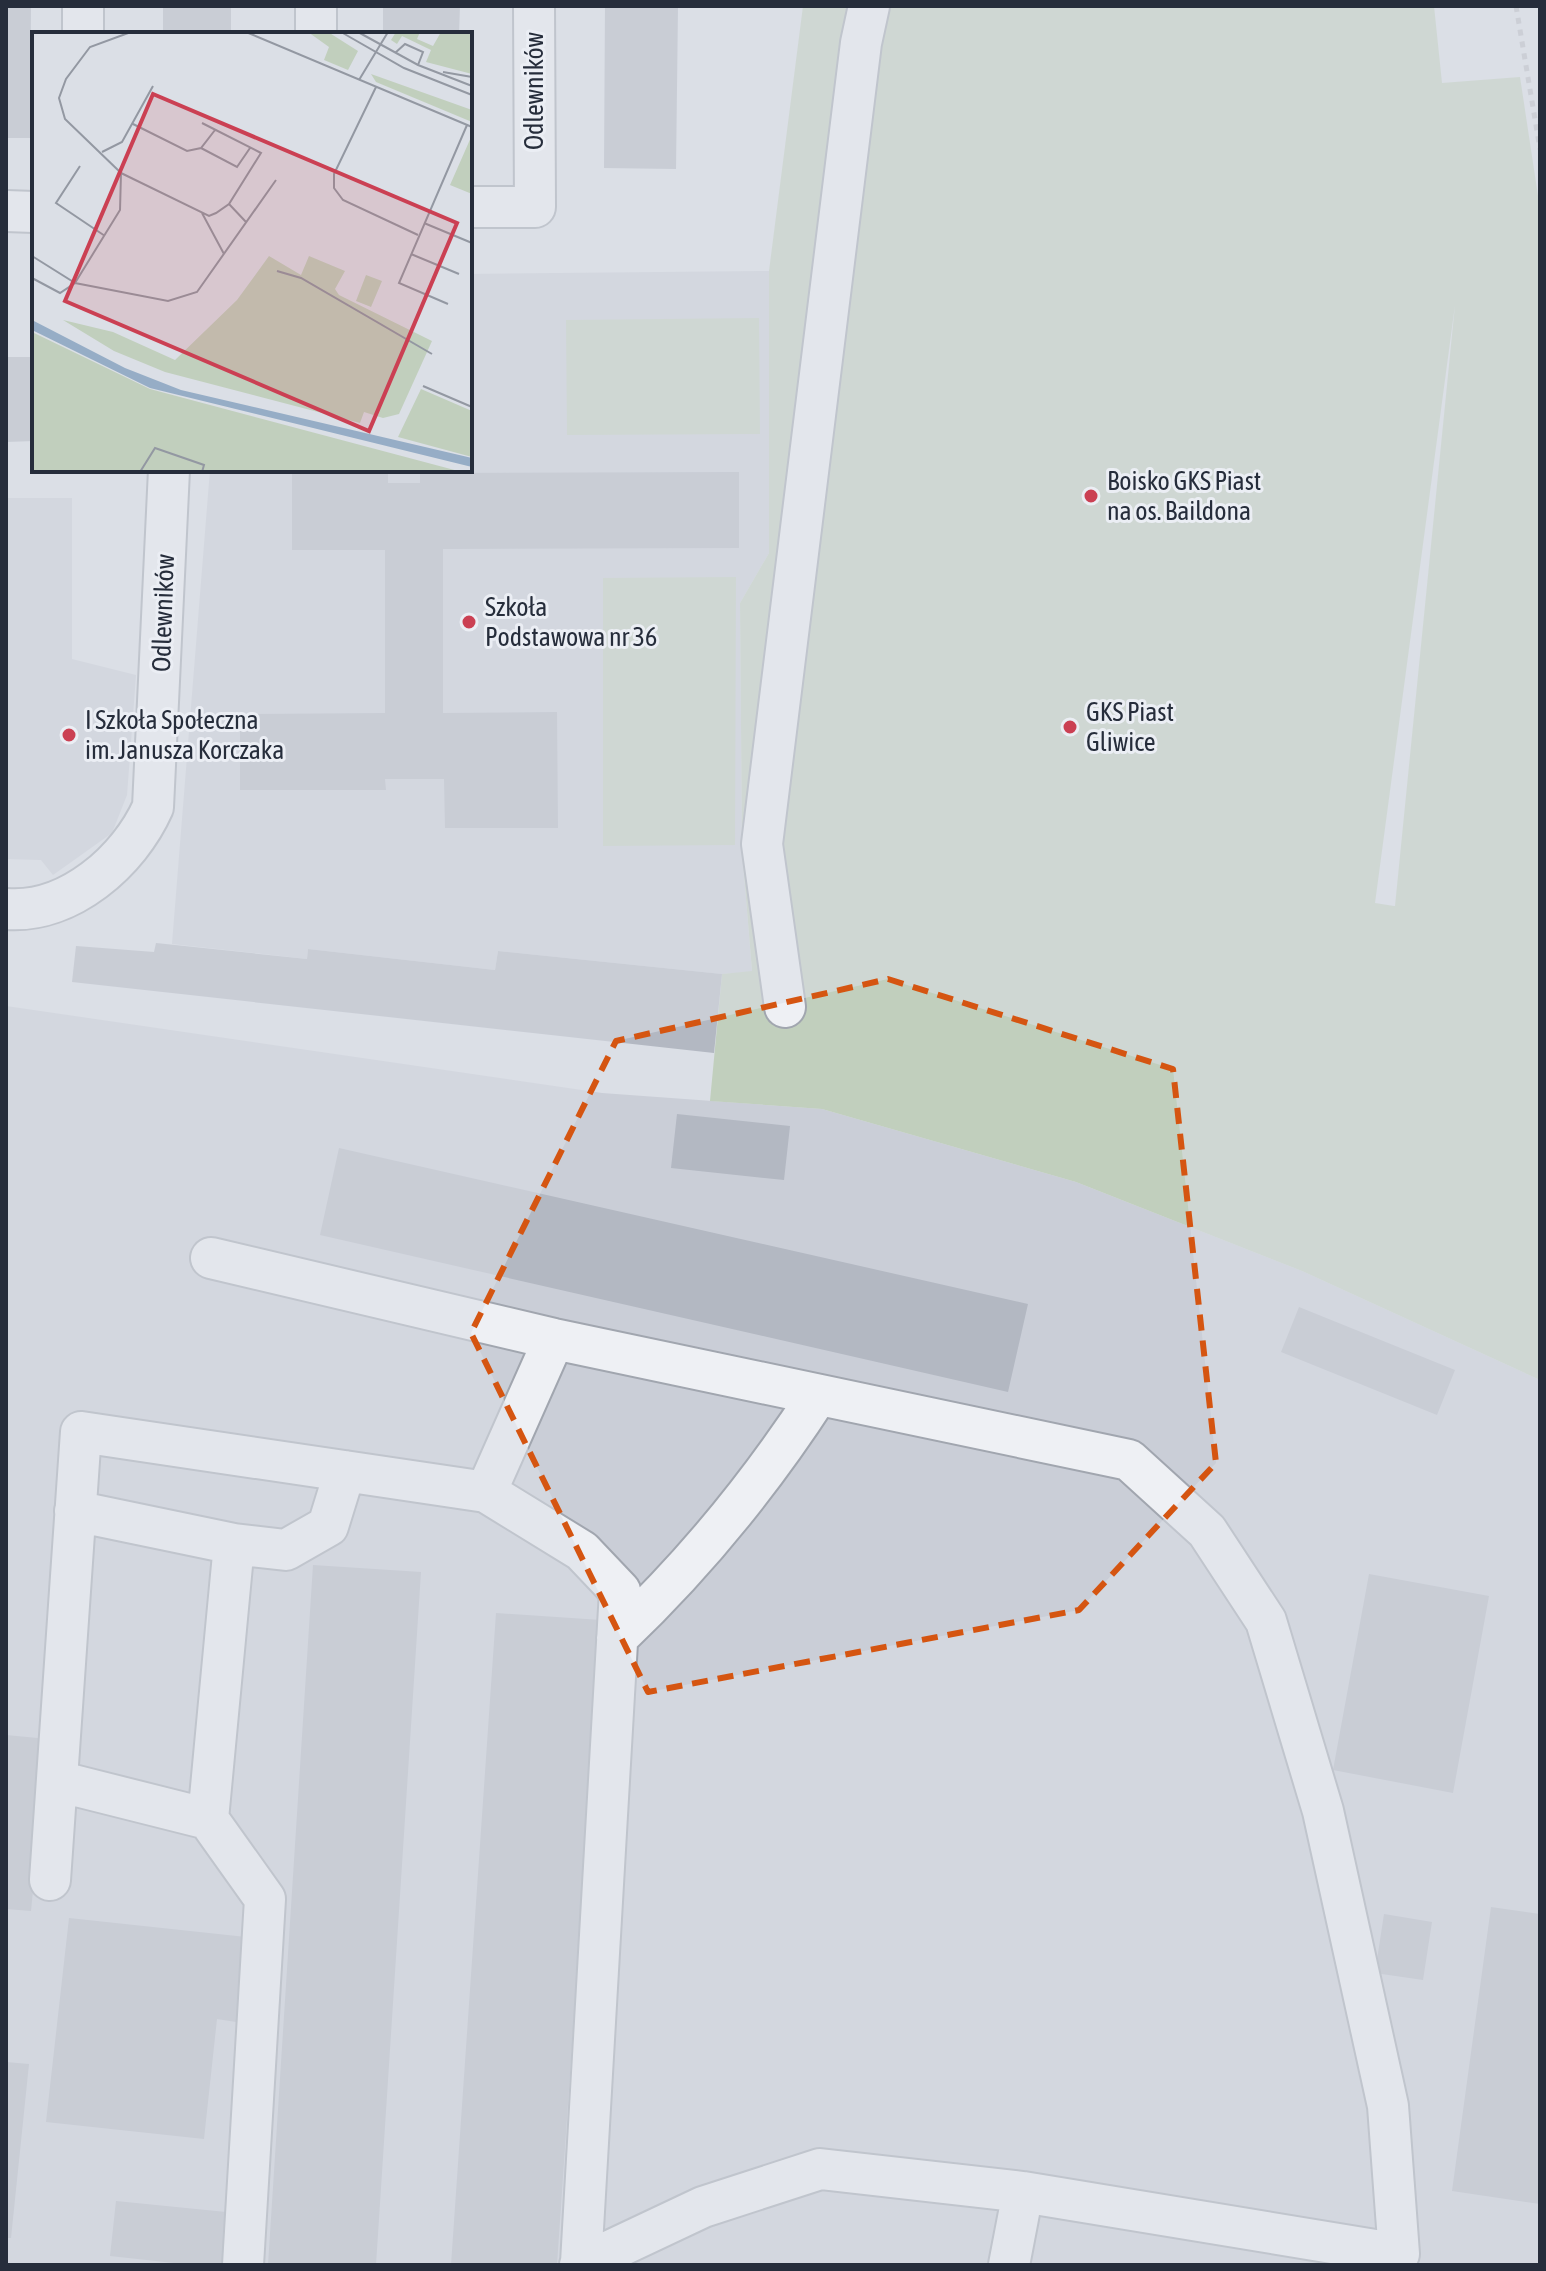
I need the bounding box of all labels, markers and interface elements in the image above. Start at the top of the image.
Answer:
street label: Odlewników [519,31,549,150]
inset map [32,32,472,472]
place label: Boisko GKS Piast na os. Baildona [1107,466,1261,526]
marker: Boisko GKS Piast na os. Baildona [1082,487,1100,505]
street label: Odlewników [146,553,180,673]
place label: Szkoła Podstawowa nr 36 [485,592,657,652]
marker: Szkoła Podstawowa nr 36 [460,613,478,631]
place label: GKS Piast Gliwice [1086,697,1174,757]
place label: I Szkoła Społeczna im. Janusza Korczaka [85,705,284,765]
marker: GKS Piast Gliwice [1061,718,1079,736]
marker: I Szkoła Społeczna im. Janusza Korczaka [60,726,78,744]

